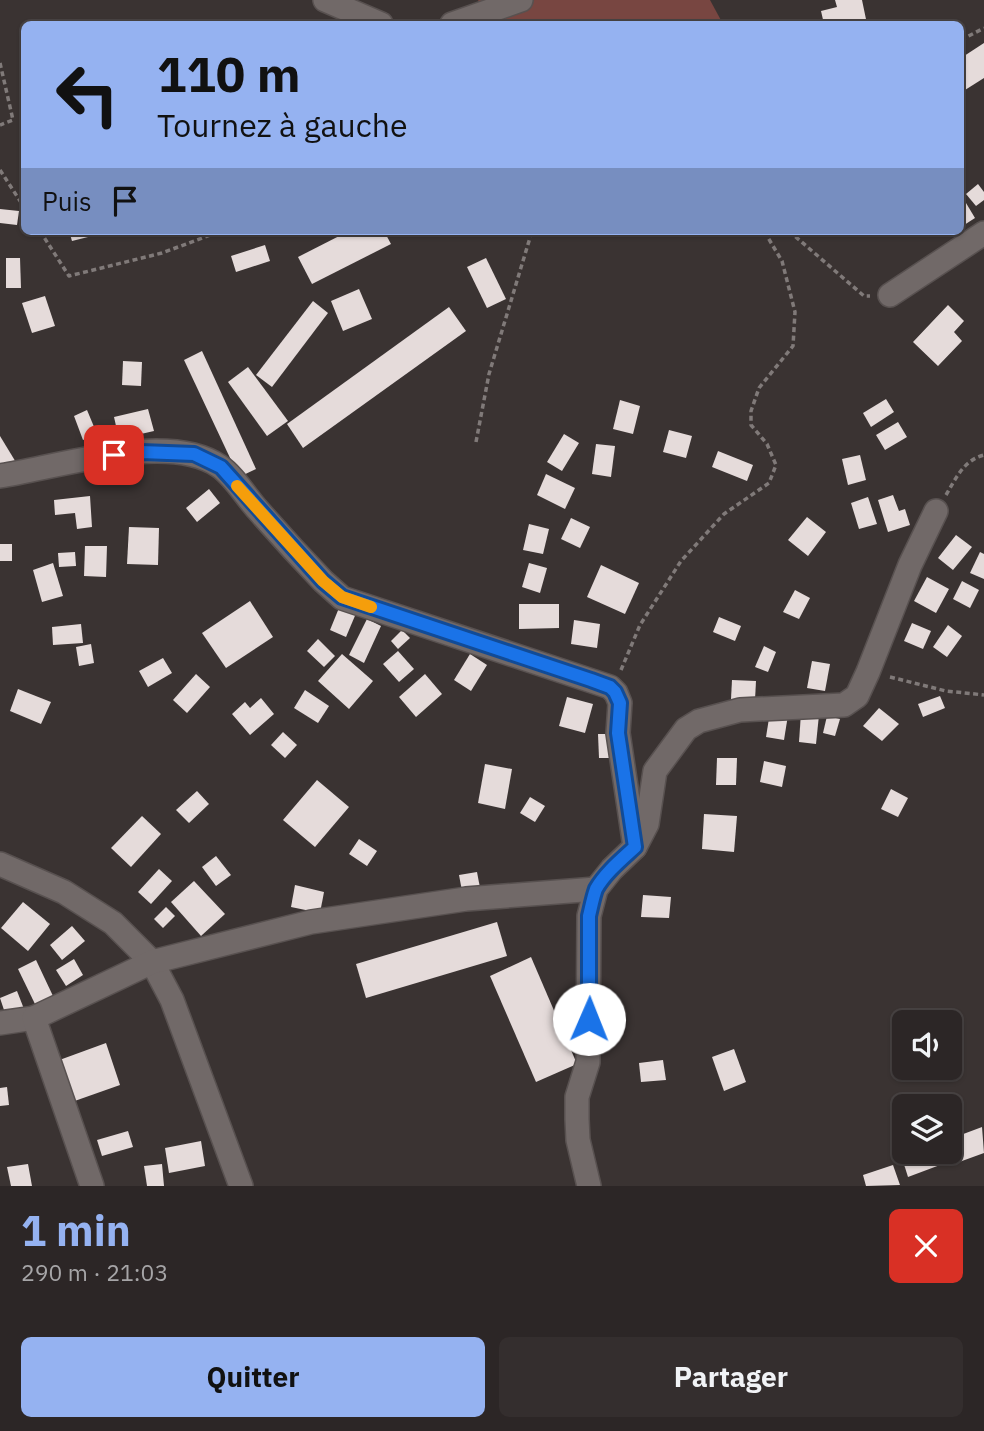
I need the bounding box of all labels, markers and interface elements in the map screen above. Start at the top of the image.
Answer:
text: 110 m [157,42,301,105]
icon: left [42,49,133,140]
text: Tournez à gauche [157,104,408,146]
icon: arrive [106,182,144,220]
text: Puis [42,184,92,218]
pin [84,425,144,485]
icon: arrive [95,436,133,474]
position arrow [552,982,626,1056]
map controls [892,1010,962,1164]
button: sound [892,1010,962,1080]
button: layers [892,1094,962,1164]
text: 1 min [21,1203,131,1258]
button: close [889,1209,963,1283]
text: 290 m · 21:03 [21,1257,168,1287]
button: Quitter [21,1337,485,1417]
button: Partager [499,1337,963,1417]

